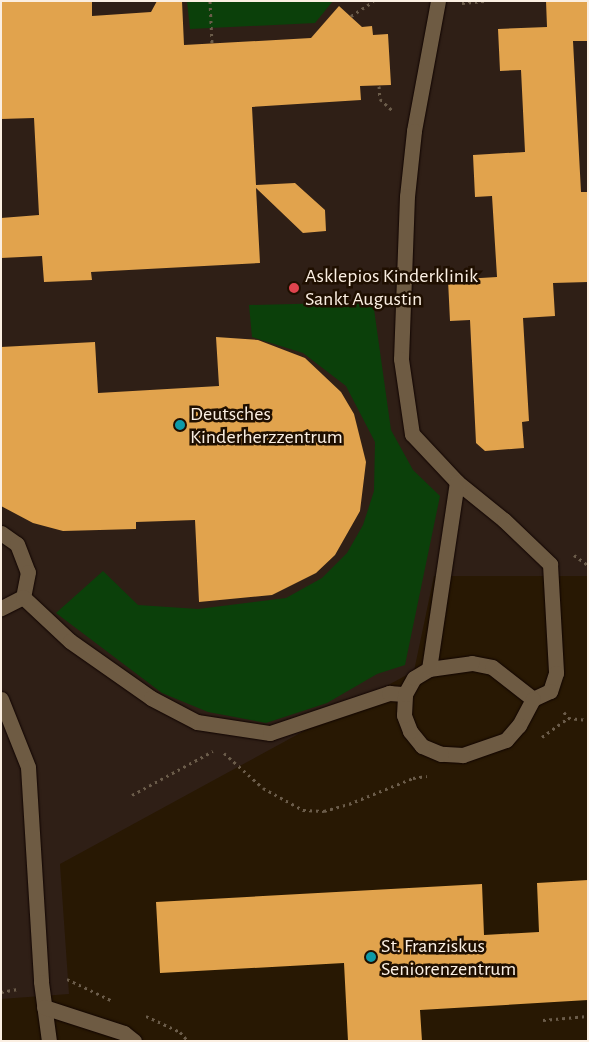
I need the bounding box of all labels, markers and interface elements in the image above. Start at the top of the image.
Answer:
place label: Asklepios Kinderklinik Sankt Augustin [305,264,478,311]
marker: Asklepios Kinderklinik Sankt Augustin [287,281,301,295]
place label: Deutsches Kinderherzzentrum [190,402,343,449]
marker: Deutsches Kinderherzzentrum [174,419,186,431]
place label: St. Franziskus Seniorenzentrum [381,934,516,981]
marker: St. Franziskus Seniorenzentrum [365,951,377,963]

